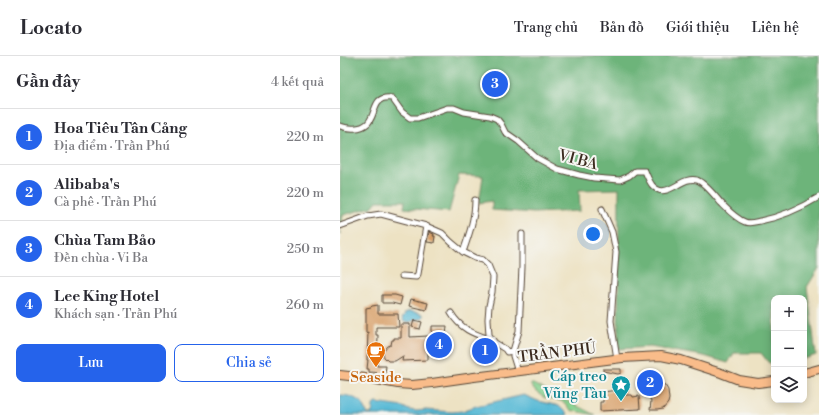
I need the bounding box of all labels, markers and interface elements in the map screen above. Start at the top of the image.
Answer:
text: Locato [20,16,82,40]
text: Trang chủ [514,19,578,37]
text: Bản đồ [600,19,644,37]
text: Giới thiệu [666,19,729,37]
text: Liên hệ [751,19,799,37]
pin: 3 [482,69,508,99]
text: Gần đây [16,71,80,93]
text: 4 kết quả [271,74,324,90]
text: Hoa Tiêu Tân Cảng [54,119,187,138]
text: 1 [26,129,32,145]
text: 220 m [286,129,324,145]
text: Địa điểm · Trần Phú [54,138,170,154]
street label: VI BA [555,145,600,175]
text: Alibaba's [54,175,120,194]
text: 2 [25,185,33,201]
text: 220 m [286,185,324,201]
text: Cà phê · Trần Phú [54,194,157,210]
your location [583,224,603,244]
text: Chùa Tam Bảo [54,231,156,250]
text: 3 [25,241,33,257]
text: 250 m [287,241,324,257]
text: Đền chùa · Vi Ba [54,250,148,266]
text: Lee King Hotel [54,287,159,306]
map controls [771,295,807,403]
button: + [771,295,807,331]
text: 4 [25,297,33,313]
text: 260 m [286,297,324,313]
text: Khách sạn · Trần Phú [54,306,177,322]
pin: 4 [426,330,452,360]
button: − [771,331,807,367]
pin: 1 [472,336,498,366]
street label: TRẦN PHÚ [516,336,597,367]
cafe icon: Seaside [365,340,387,368]
button: Lưu [16,344,166,382]
button: Chia sẻ [174,344,324,382]
place label: Cáp treo Vũng Tàu [542,367,607,403]
button: layers [771,367,807,403]
place label: Seaside [350,368,402,387]
pin: 2 [637,368,663,398]
place icon: Cáp treo Vũng Tàu [610,374,632,402]

